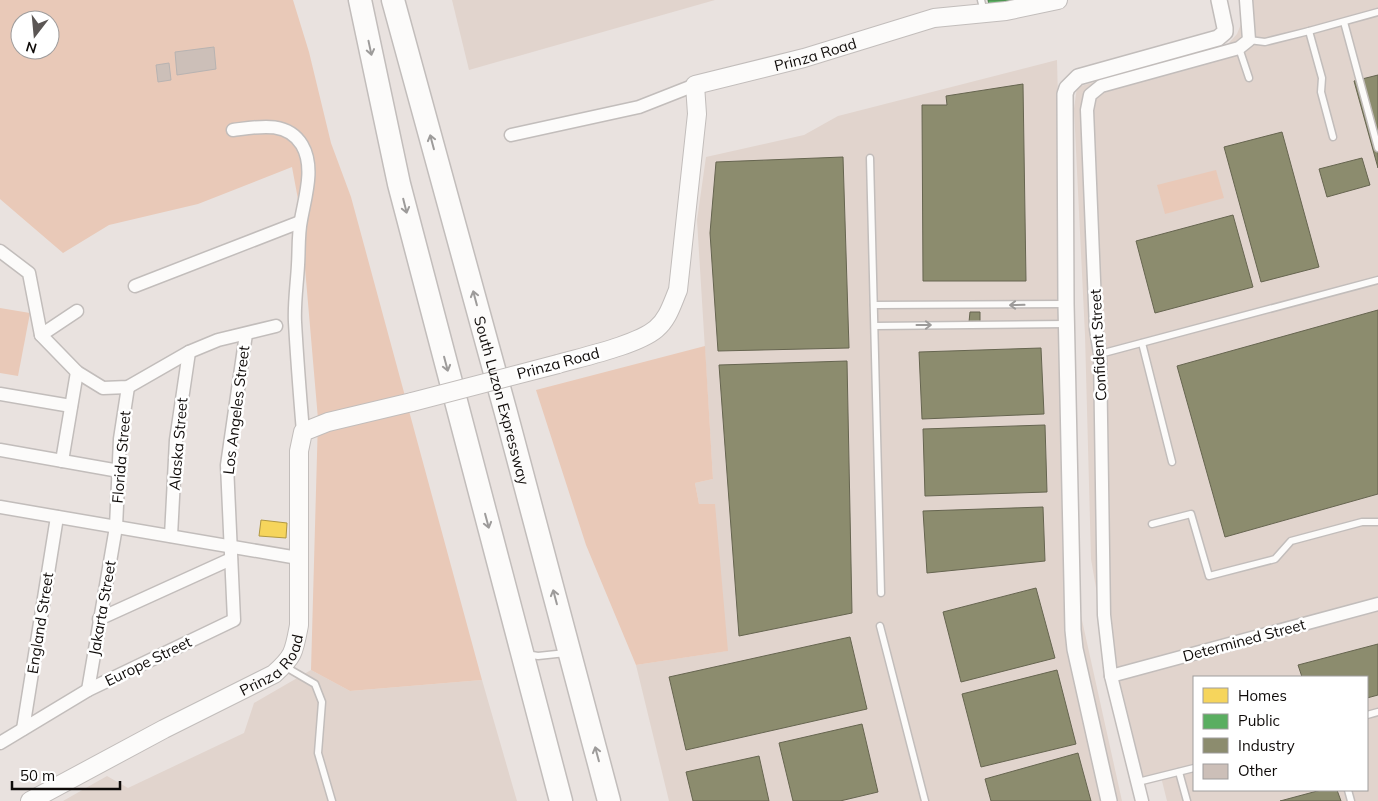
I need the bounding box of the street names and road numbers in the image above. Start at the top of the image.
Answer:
street label: Prinza Road [772,33,859,75]
street label: Confident Street [1086,288,1110,402]
street label: South Luzon Expressway [470,314,534,487]
street label: Prinza Road [515,343,601,383]
street label: Los Angeles Street [219,345,253,475]
street label: Alaska Street [164,397,192,491]
street label: Florida Street [107,410,135,504]
street label: Jakarta Street [84,559,120,657]
street label: England Street [23,571,57,675]
street label: Determined Street [1181,614,1307,666]
street label: Europe Street [102,632,194,690]
street label: Prinza Road [236,633,307,699]

